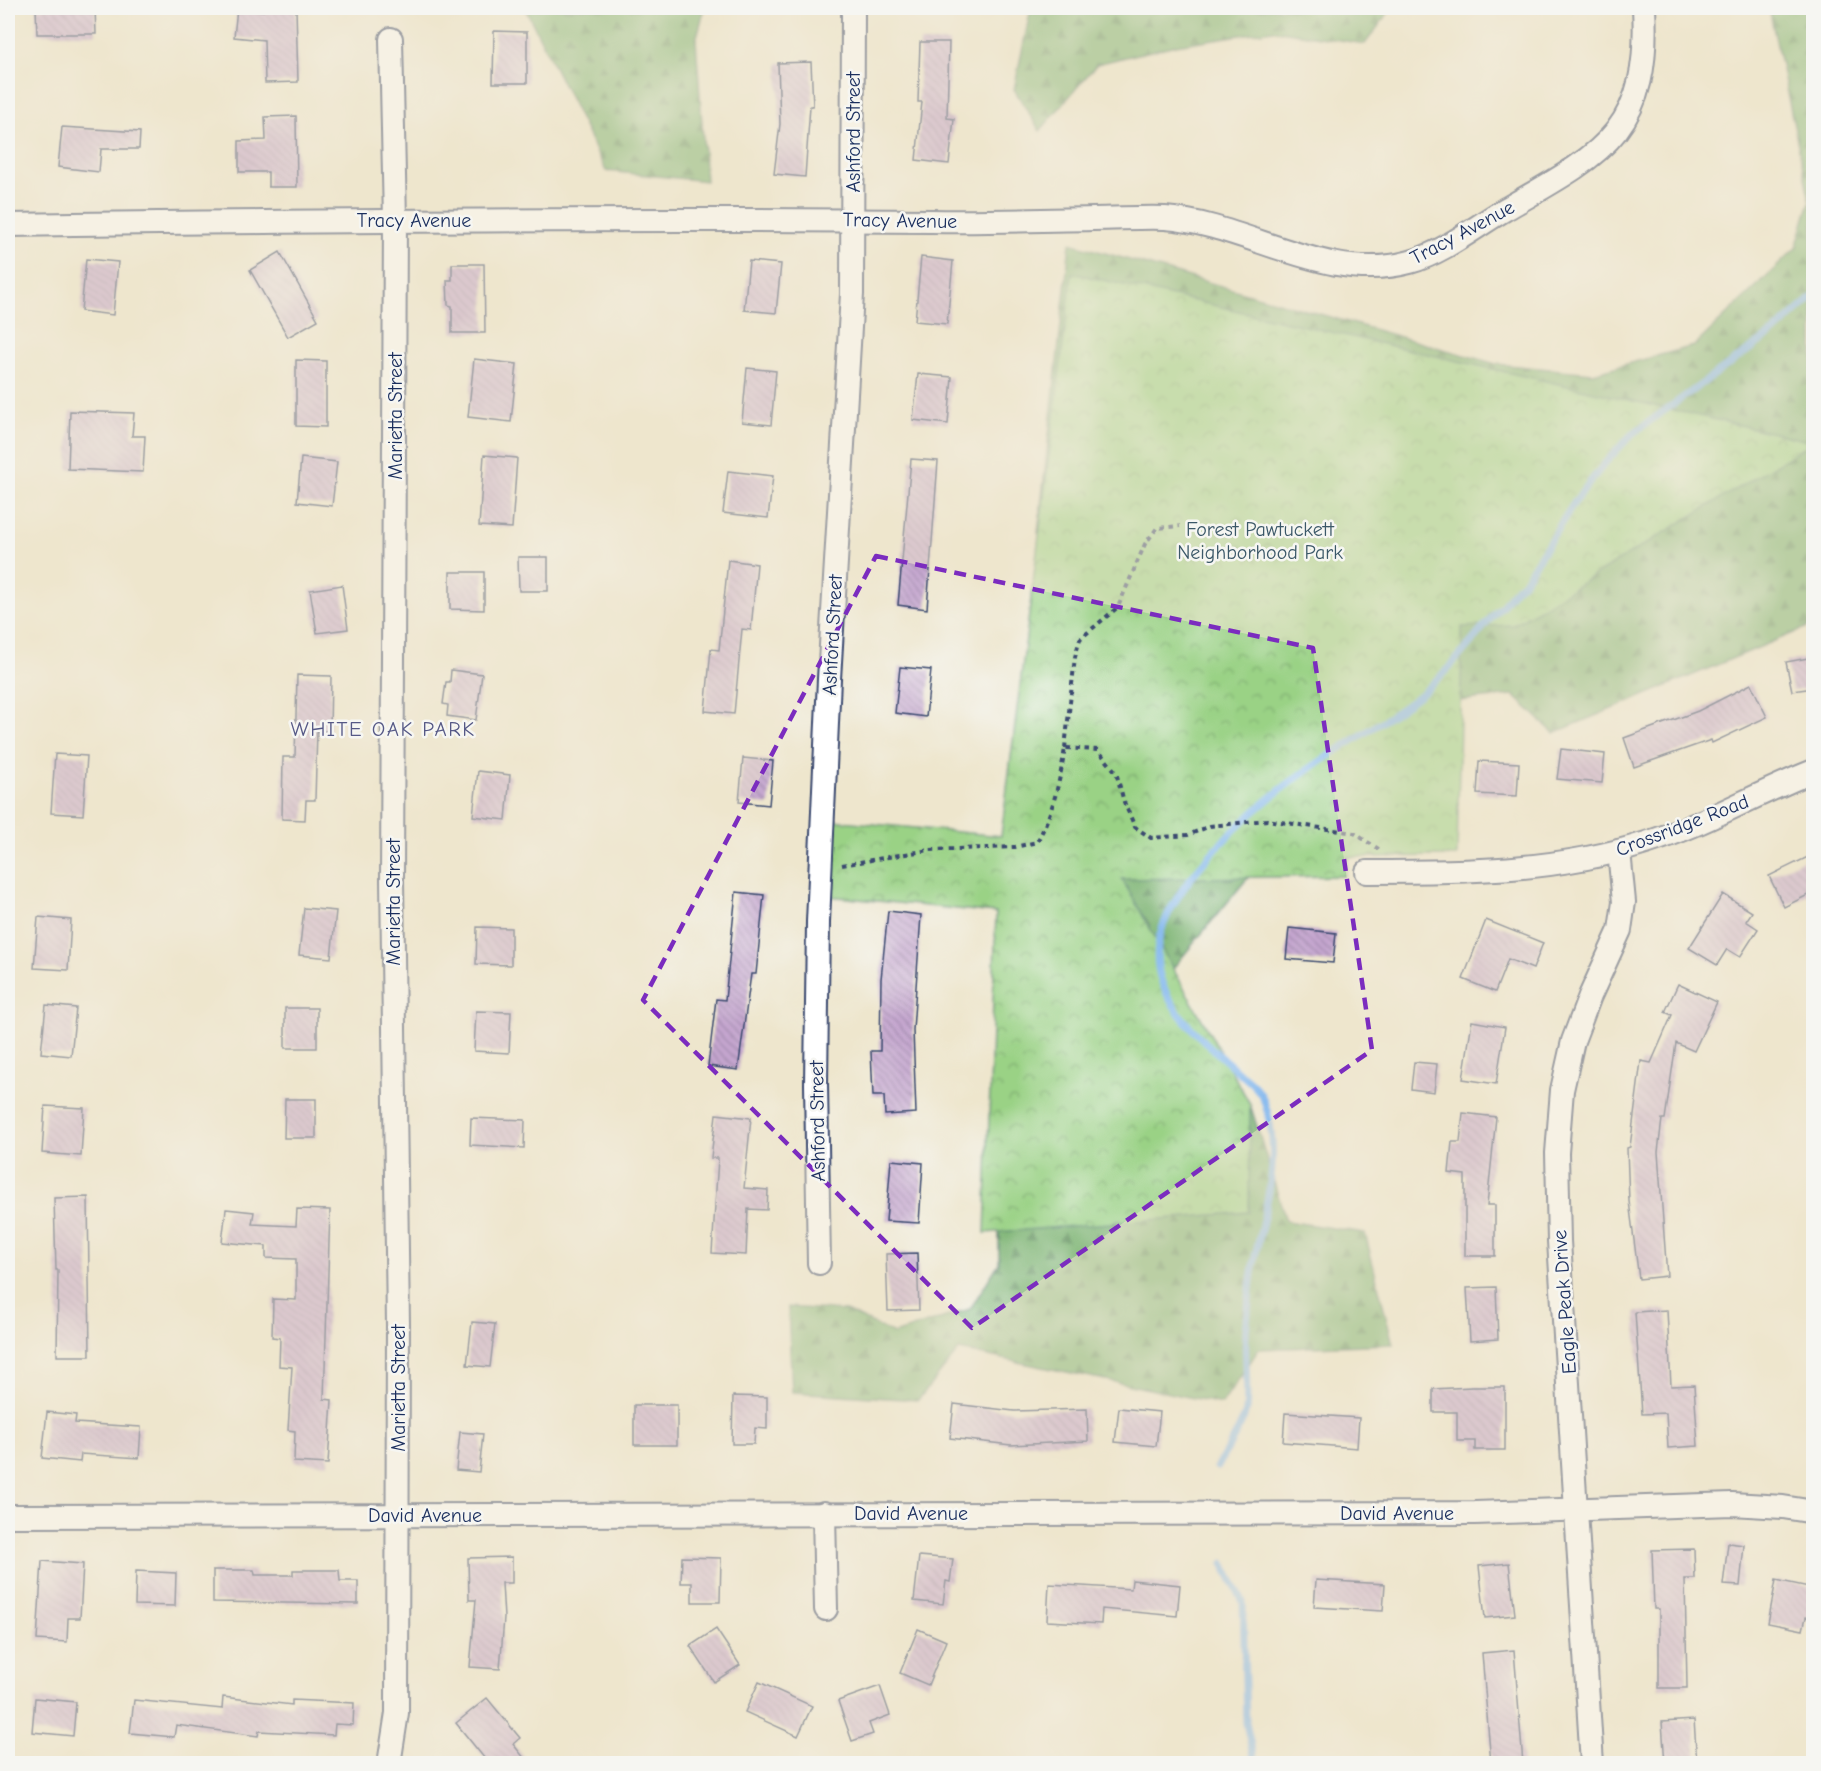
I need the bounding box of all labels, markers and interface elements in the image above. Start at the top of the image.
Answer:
street label: Ashford Street [842,70,865,193]
street label: Tracy Avenue [1406,195,1518,269]
street label: Tracy Avenue [843,208,957,233]
street label: Tracy Avenue [357,209,471,232]
street label: Marietta Street [384,351,407,480]
park label: Forest Pawtuckett Neighborhood Park [1177,518,1343,564]
street label: Ashford Street [818,573,847,696]
district label: WHITE OAK PARK [290,717,476,741]
street label: Crossridge Road [1612,790,1752,861]
street label: Marietta Street [382,837,405,966]
street label: Ashford Street [805,1059,830,1182]
street label: Eagle Peak Drive [1548,1229,1581,1375]
street label: Marietta Street [387,1323,410,1452]
street label: David Avenue [854,1502,968,1525]
street label: David Avenue [1340,1502,1454,1525]
street label: David Avenue [368,1504,482,1527]

